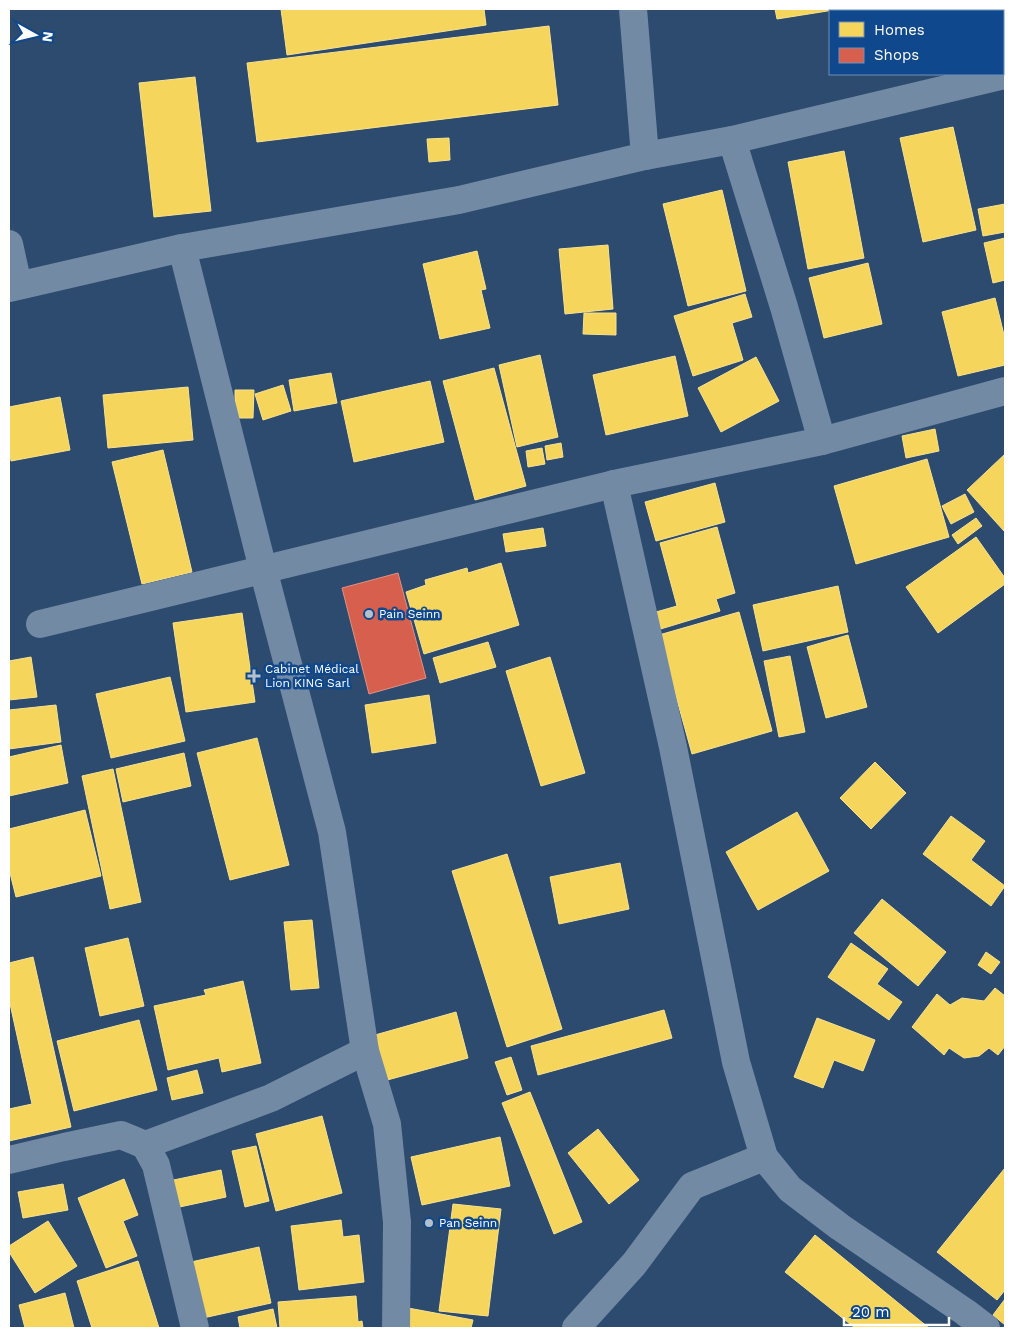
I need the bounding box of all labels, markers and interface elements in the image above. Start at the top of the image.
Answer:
north arrow [10,10,60,60]
legend [829,10,1004,75]
text: Homes [874,21,925,39]
text: N [39,31,57,43]
text: Shops [874,46,919,64]
place label: Pain Seinn [379,607,441,621]
marker: Pain Seinn [363,608,375,620]
place label: Cabinet Médical Lion KING Sarl [265,662,359,690]
marker: Cabinet Médical Lion KING Sarl [247,669,261,683]
place label: Pan Seinn [439,1216,497,1230]
marker: Pan Seinn [423,1217,435,1229]
scale bar [844,1294,949,1326]
text: 20 m [852,1303,890,1321]

